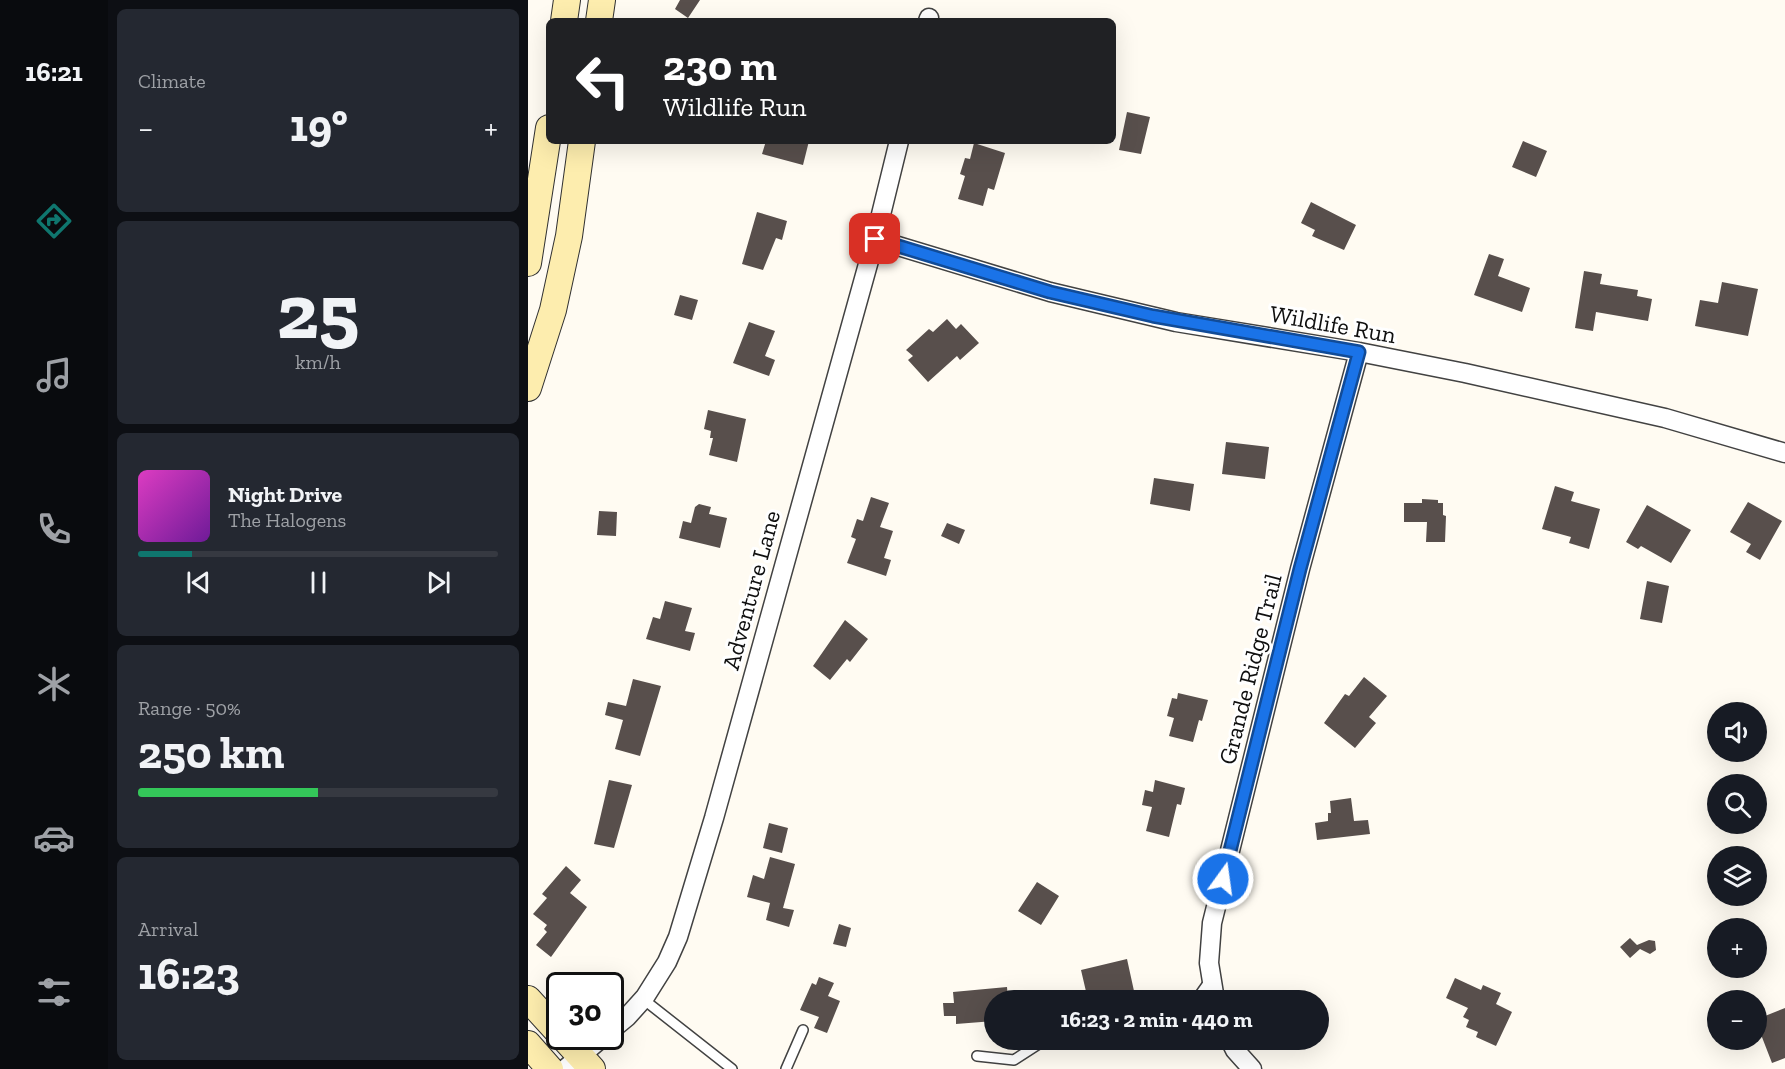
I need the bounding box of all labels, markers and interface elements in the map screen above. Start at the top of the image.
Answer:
text: 230 m [663,40,777,91]
icon: left [564,42,642,120]
text: 16:21 [25,56,83,88]
text: Climate [138,69,206,93]
text: Wildlife Run [663,91,807,123]
text: 19° [290,99,348,153]
text: − [138,108,153,147]
text: + [484,108,498,147]
icon: directions [33,200,75,242]
pin [849,213,900,264]
icon: arrive [858,222,891,255]
text: 25 [277,264,359,358]
street label: Wildlife Run [1268,299,1399,349]
text: km/h [295,350,341,374]
icon: music [33,354,75,396]
text: Night Drive [228,481,342,508]
street label: Adventure Lane [716,507,786,673]
icon: phone [33,508,75,550]
text: The Halogens [228,508,346,532]
icon: previous [182,566,215,599]
icon: pause [302,566,335,599]
icon: next [422,566,455,599]
street label: Grande Ridge Trail [1212,571,1288,767]
icon: climate [33,663,75,705]
text: Range · 50% [138,696,241,720]
map controls [1707,702,1767,1050]
button: sound [1707,702,1767,762]
text: 250 km [138,726,284,780]
button: search [1707,774,1767,834]
icon: car [33,817,75,859]
button: layers [1707,846,1767,906]
position arrow [1191,847,1255,911]
text: Arrival [138,917,198,941]
button: + [1707,918,1767,978]
text: 16:23 [138,947,240,1001]
icon: filters [33,971,75,1013]
speed limit sign: 30 [546,972,624,1050]
button: − [1707,990,1767,1050]
text: 16:23 · 2 min · 440 m [1060,1006,1253,1033]

